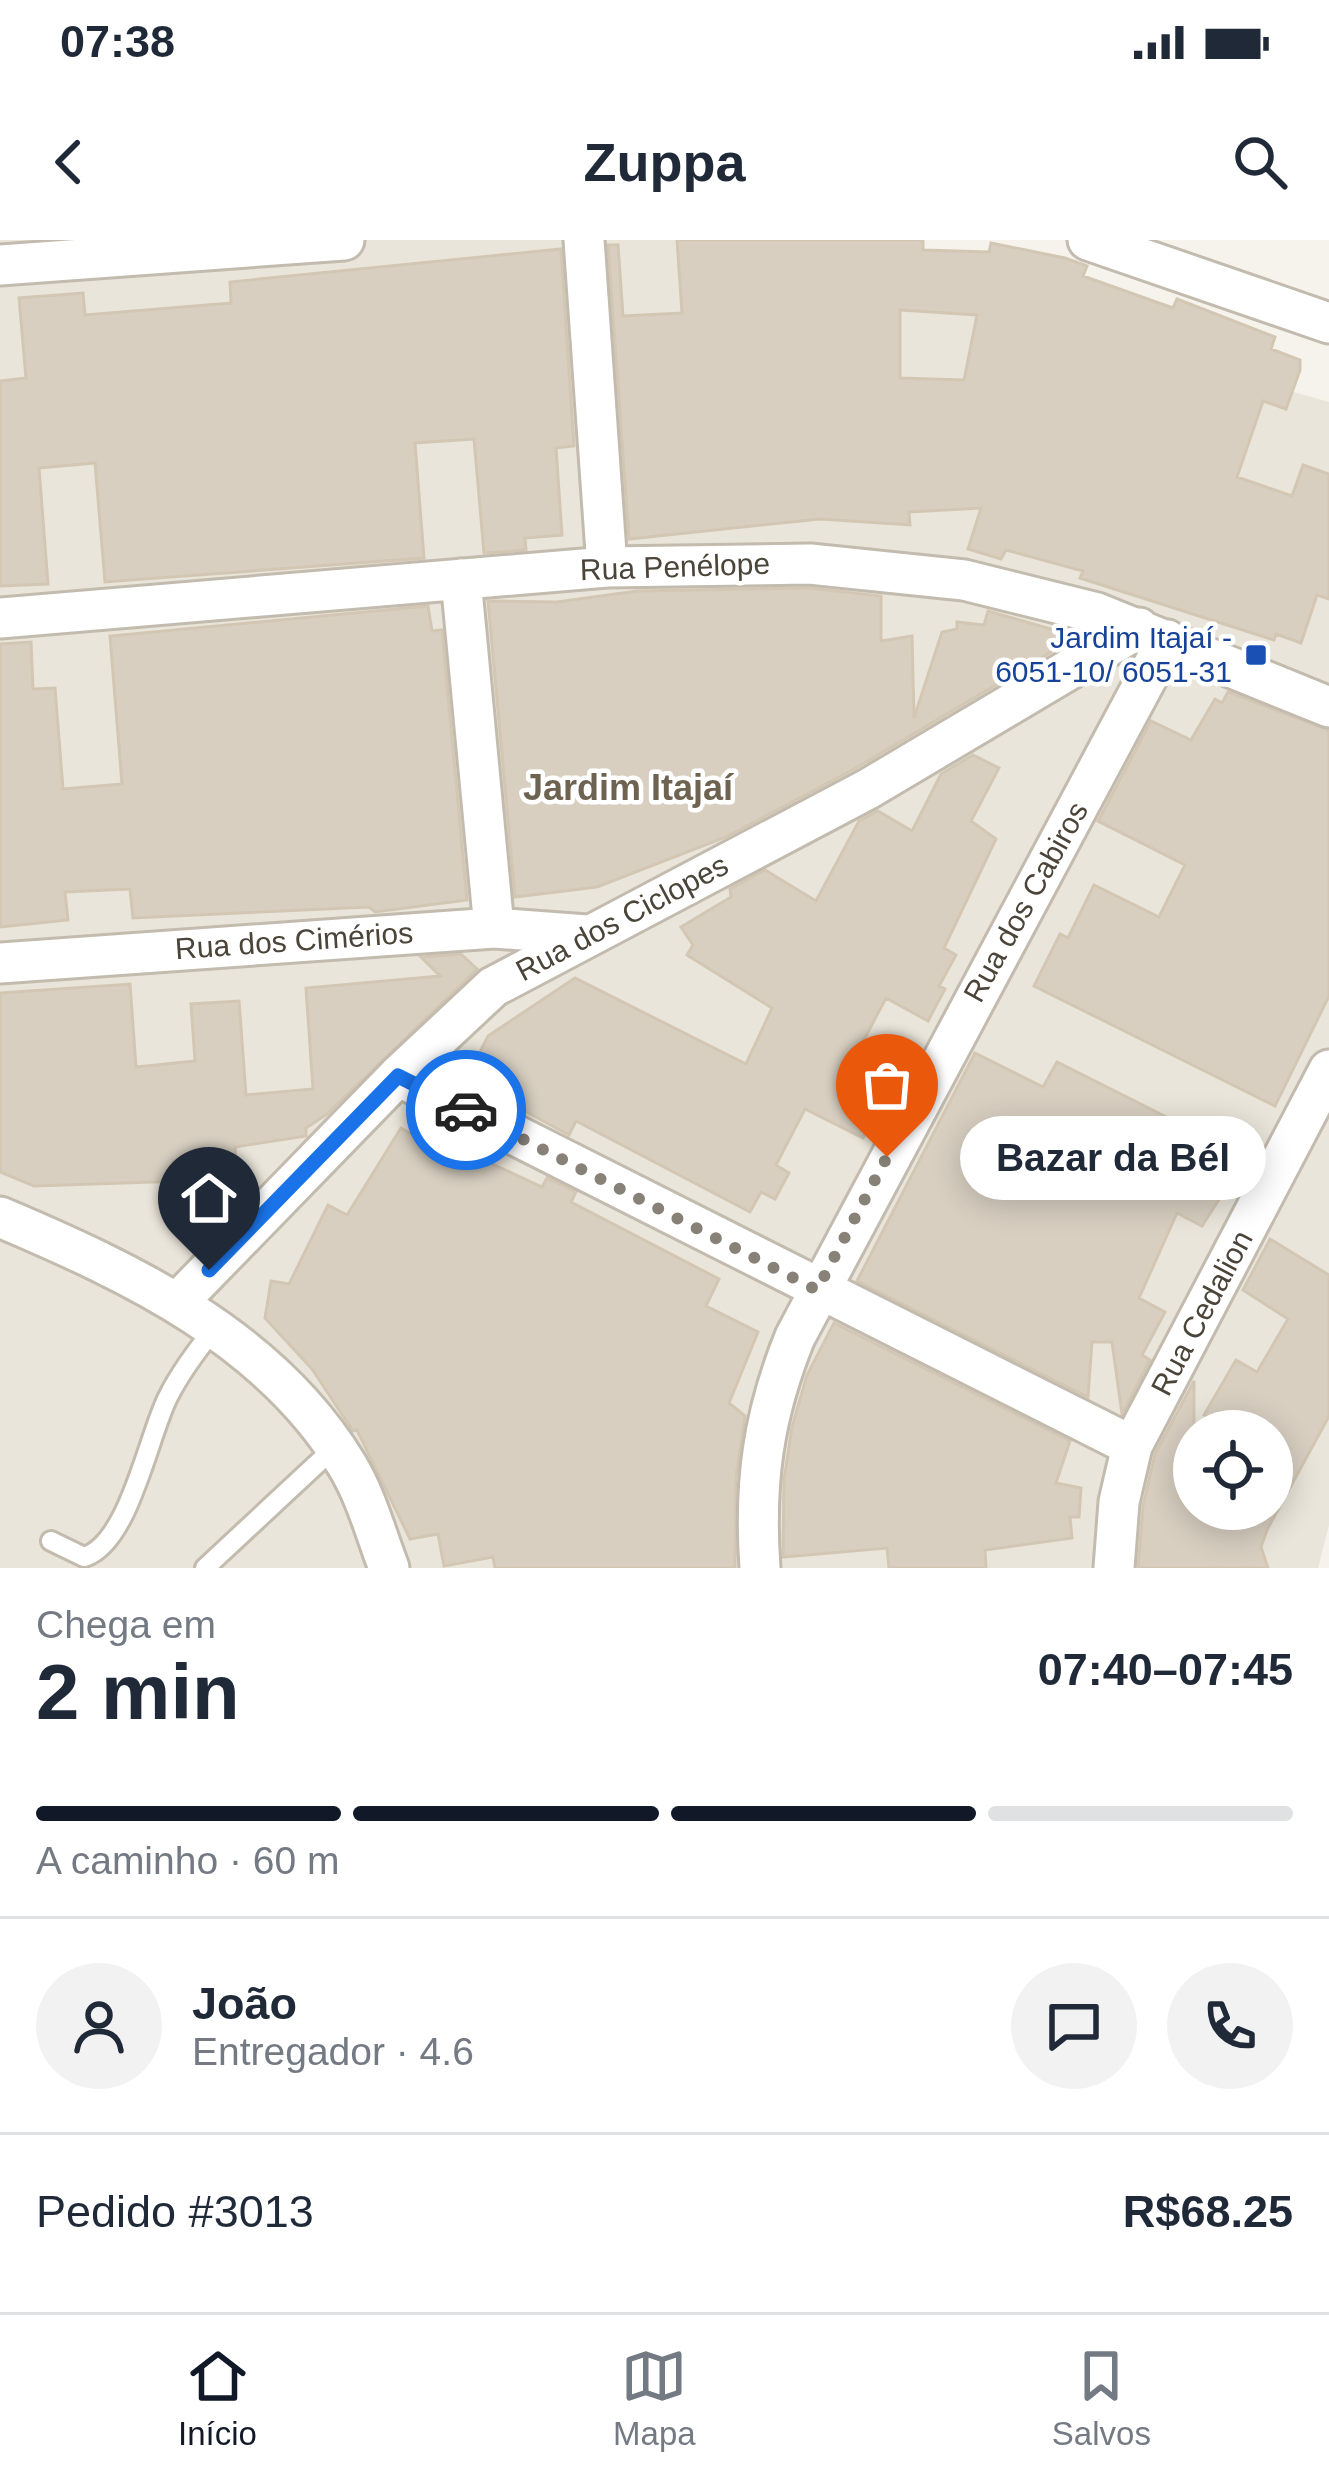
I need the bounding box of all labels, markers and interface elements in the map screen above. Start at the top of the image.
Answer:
text: 07:38 [60,16,175,67]
icon: back [36,129,102,195]
icon: search [1227,129,1293,195]
text: Zuppa [584,132,745,192]
street label: Rua Penélope [579,547,771,586]
place label: Jardim Itajaí - 6051-10/ 6051-31 [995,621,1232,688]
marker: Jardim Itajaí - 6051-10/ 6051-31 [1243,642,1269,668]
district label: Jardim Itajaí [523,767,734,808]
street label: Rua dos Cabiros [957,796,1094,1007]
street label: Rua dos Ciclopes [510,848,733,987]
street label: Rua dos Cimérios [174,916,414,965]
pin [836,1034,938,1157]
courier [406,1050,526,1170]
icon: bag [854,1052,920,1118]
icon: car [433,1077,499,1143]
callout: Bazar da Bél [959,1115,1265,1199]
text: Bazar da Bél [996,1136,1230,1179]
pin [158,1147,260,1270]
icon: home [176,1165,242,1231]
street label: Rua Cedalion [1144,1225,1259,1401]
map controls [1173,1410,1293,1530]
button: locate [1173,1410,1293,1530]
text: Chega em [36,1603,216,1646]
text: 07:40–07:45 [1038,1644,1293,1695]
text: 2 min [36,1648,240,1736]
text: A caminho · 60 m [36,1839,339,1882]
button: person [36,1963,162,2089]
button: chat [1011,1963,1137,2089]
button: phone [1167,1963,1293,2089]
text: João [192,1978,297,2029]
text: Entregador · 4.6 [192,2030,474,2073]
text: Pedido #3013 [36,2186,314,2237]
text: R$68.25 [1123,2186,1293,2237]
tab: Início [178,2343,257,2453]
tab: Mapa [613,2343,696,2453]
tab: Salvos [1052,2343,1151,2453]

